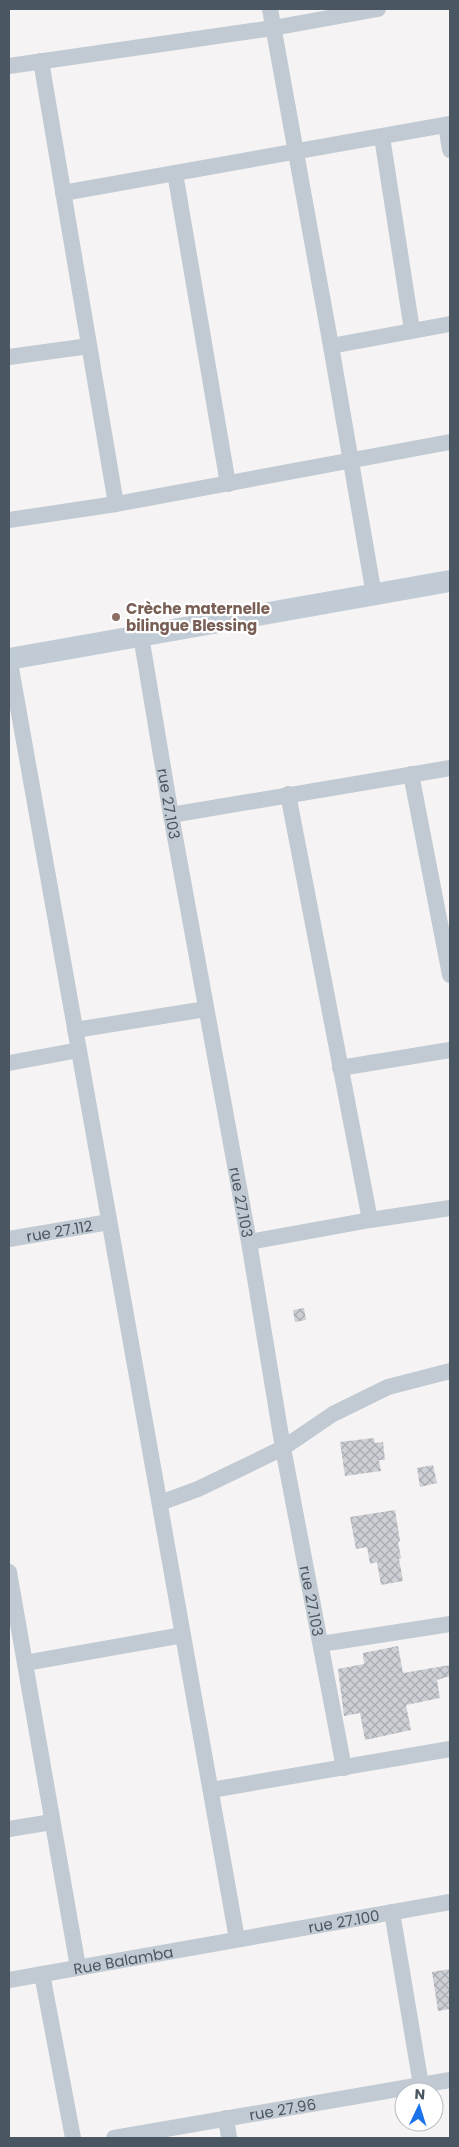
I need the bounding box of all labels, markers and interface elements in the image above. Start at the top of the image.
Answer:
place label: Crèche maternelle bilingue Blessing [126,598,270,636]
marker: Crèche maternelle bilingue Blessing [110,611,122,623]
street label: rue 27.103 [153,767,186,841]
street label: rue 27.103 [225,1165,258,1239]
street label: rue 27.112 [25,1215,94,1246]
street label: rue 27.103 [295,1564,329,1638]
street label: rue 27.100 [306,1904,381,1937]
street label: Rue Balamba [72,1941,175,1979]
north arrow [394,2082,444,2132]
text: N [414,2084,426,2104]
street label: rue 27.96 [247,2093,318,2125]

